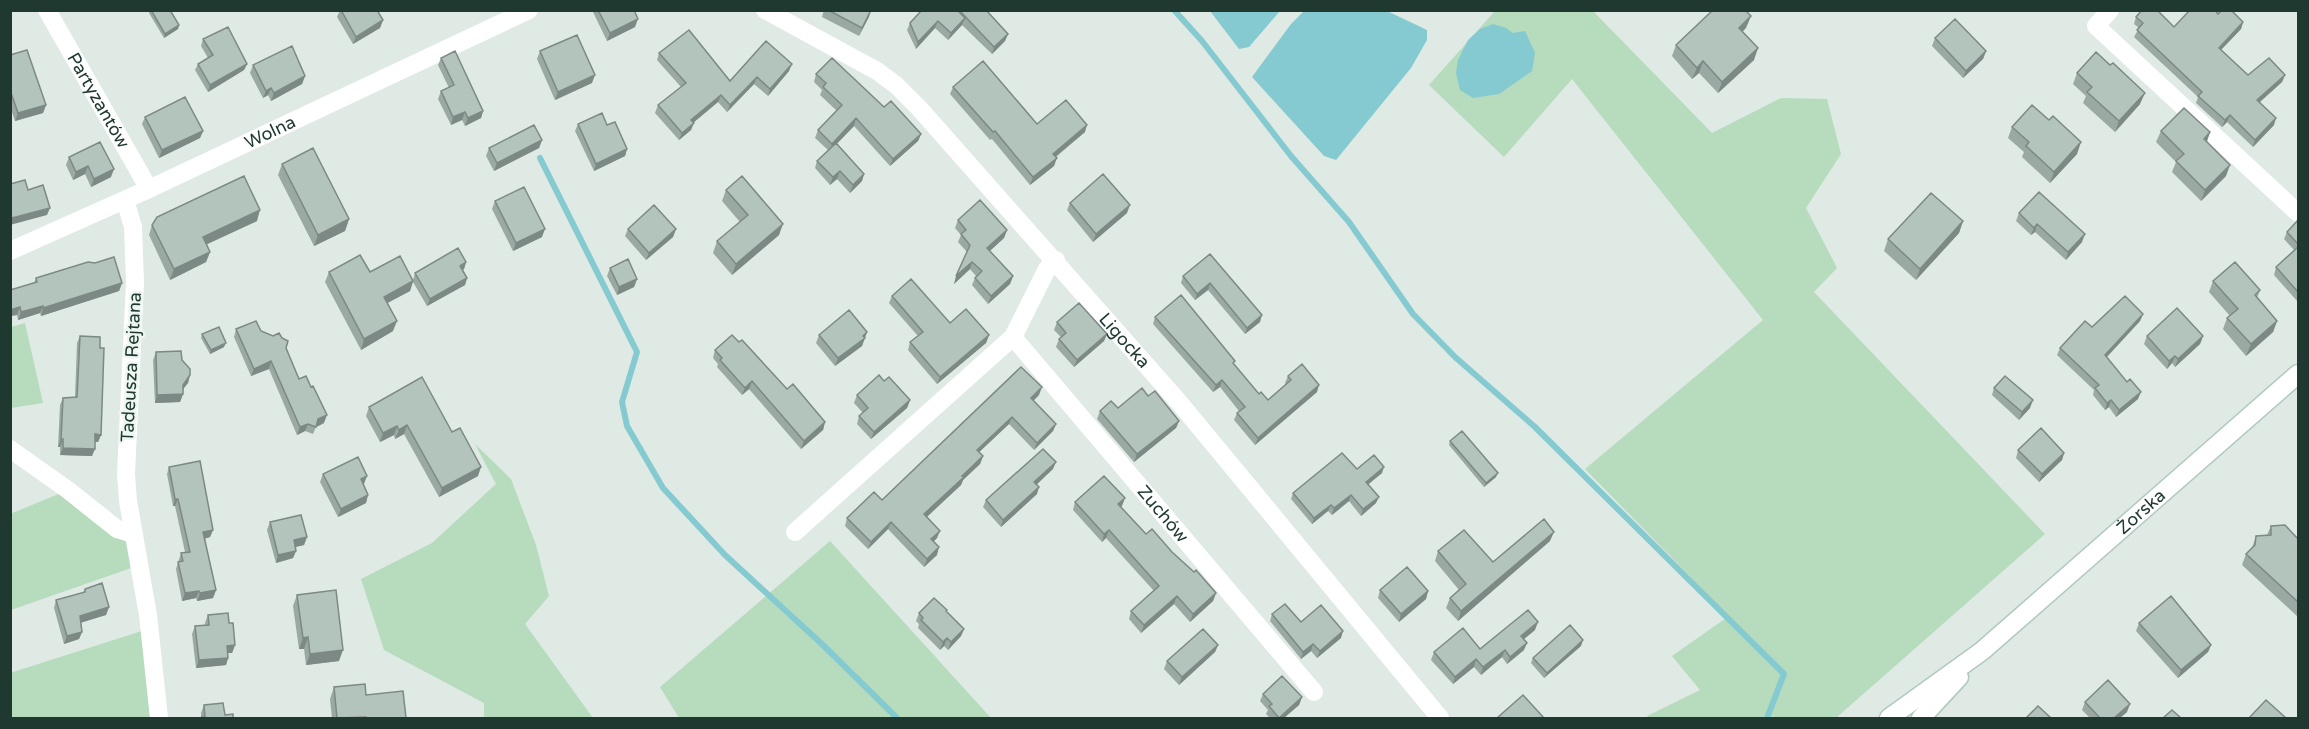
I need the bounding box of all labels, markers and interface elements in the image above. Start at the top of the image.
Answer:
street label: Partyzantów [62,49,134,152]
street label: Wolna [241,111,299,153]
street label: Tadeusza Rejtana [116,291,146,443]
street label: Ligocka [1094,308,1155,373]
street label: Zuchów [1133,481,1193,547]
street label: Żorska [2112,484,2170,539]

